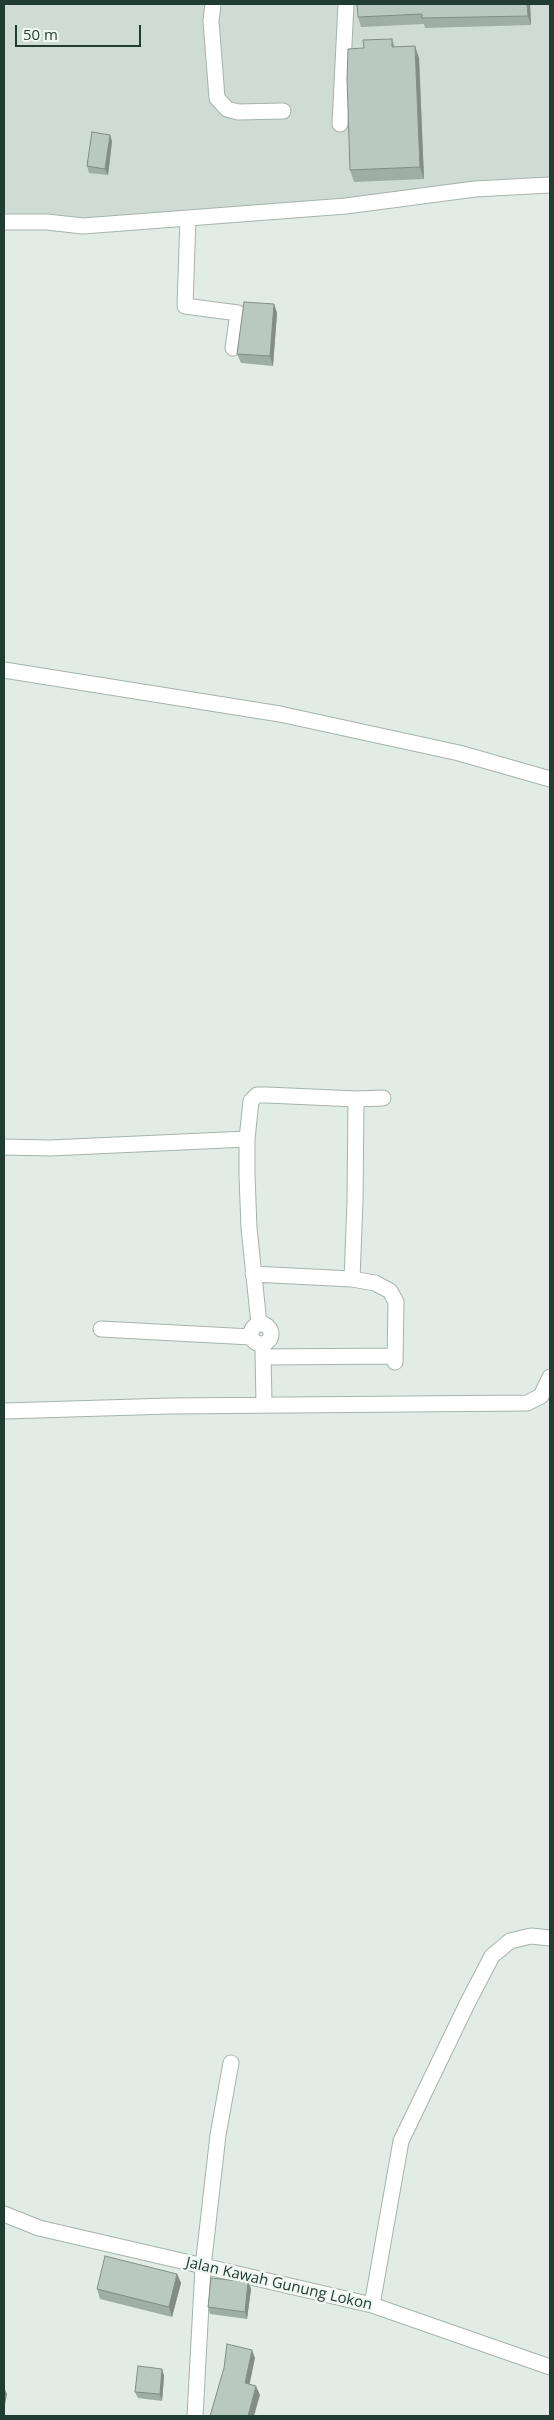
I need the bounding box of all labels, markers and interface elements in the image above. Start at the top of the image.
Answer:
scale bar [18,15,144,47]
text: 50 m [23,24,58,44]
street label: Jalan Kawah Gunung Lokon [184,2254,374,2314]

